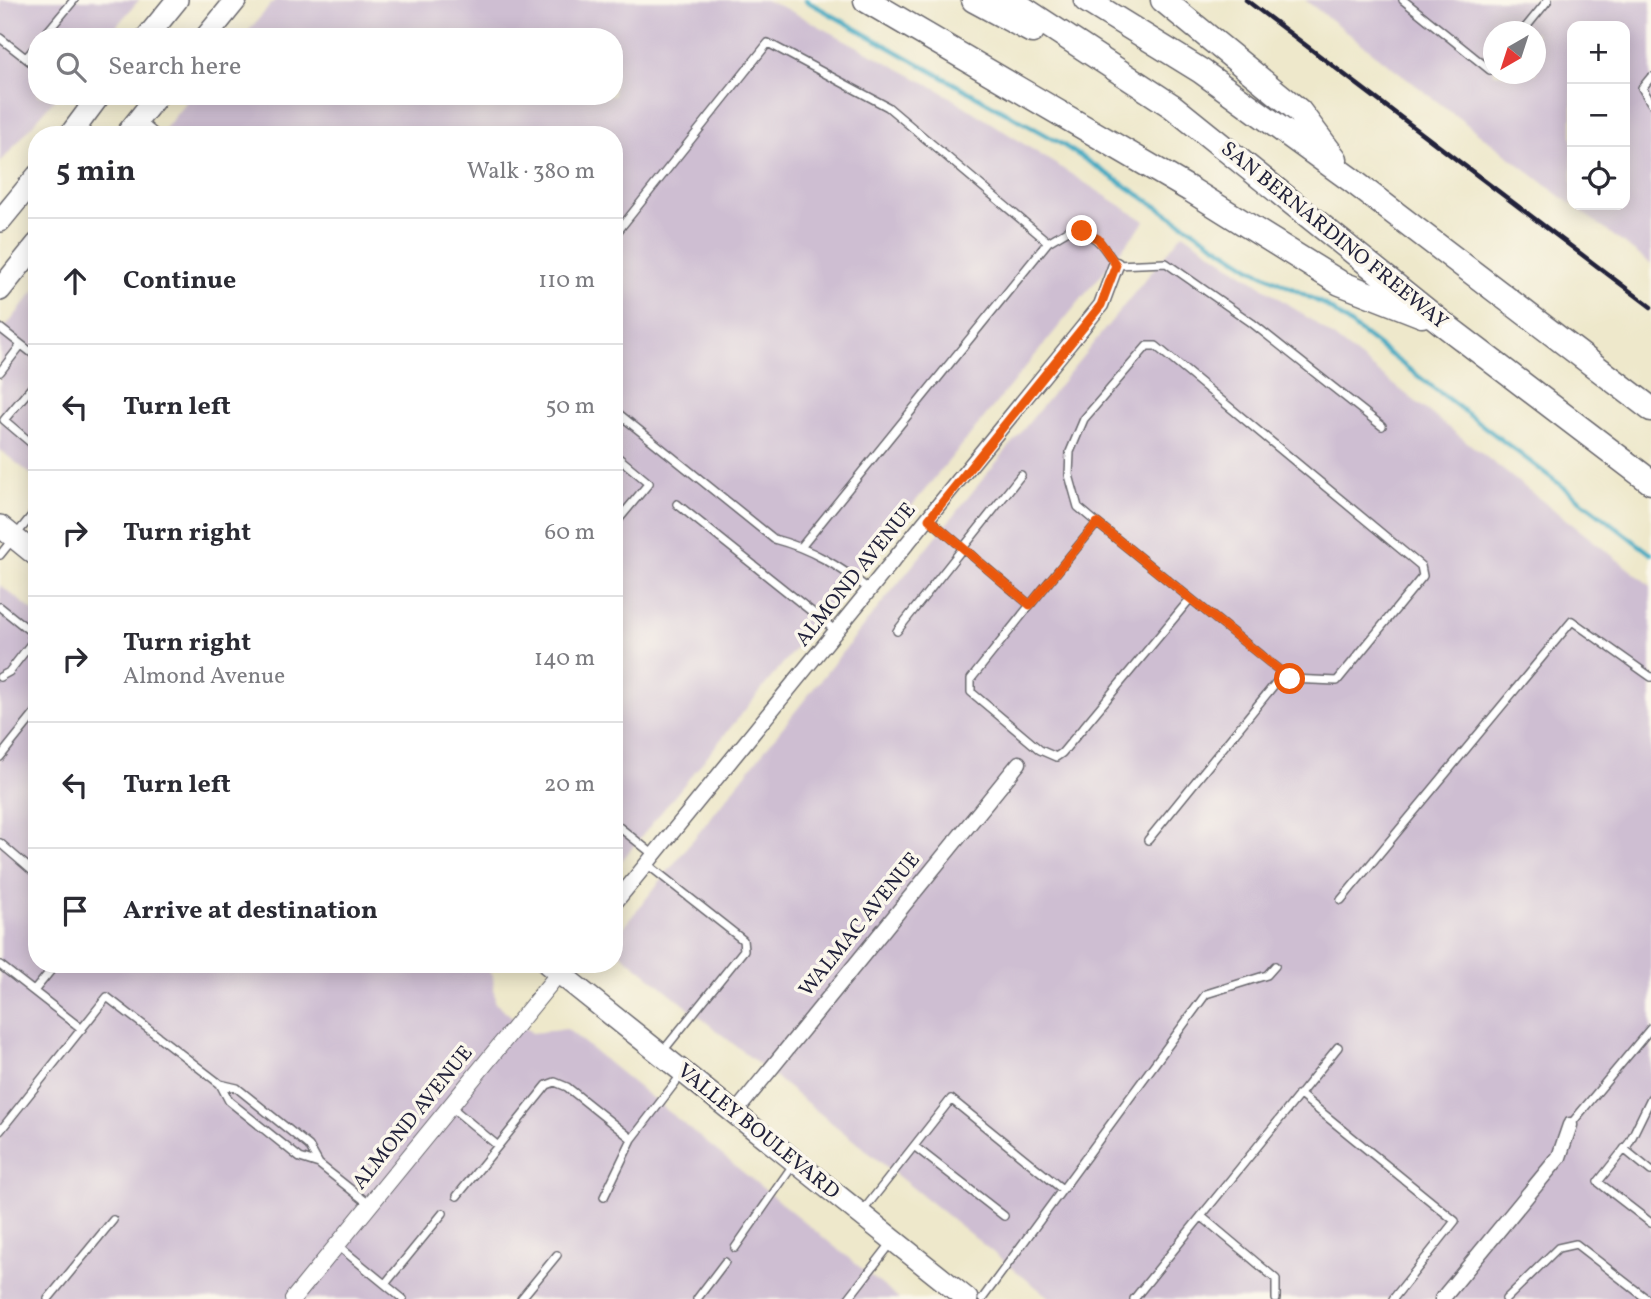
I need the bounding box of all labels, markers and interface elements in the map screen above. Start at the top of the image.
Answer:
north arrow [1483,21,1546,84]
map controls [1567,21,1630,210]
button: + [1567,21,1630,84]
search box [28,28,623,105]
icon: search [52,48,90,86]
text: Search here [108,49,241,85]
button: − [1567,84,1630,147]
street label: SAN BERNARDINO FREEWAY [1214,135,1454,337]
button: locate [1567,147,1630,210]
text: 5 min [56,151,136,193]
text: Walk · 380 m [467,156,595,188]
route end [1066,215,1097,246]
icon: ahead [56,262,94,300]
text: Continue [123,263,236,299]
text: 110 m [538,265,595,297]
icon: left [56,388,94,426]
text: Turn left [123,389,231,425]
text: 50 m [546,391,595,423]
street label: ALMOND AVENUE [789,497,923,653]
icon: right [56,514,94,552]
text: Turn right [123,515,251,551]
text: 60 m [545,517,595,549]
text: Turn right [123,625,251,661]
icon: right [56,640,94,678]
text: 140 m [534,643,595,675]
text: Almond Avenue [123,661,285,693]
route start [1274,663,1305,694]
icon: left [56,766,94,804]
text: Turn left [123,767,231,803]
text: 20 m [544,769,595,801]
street label: WALMAC AVENUE [793,847,927,1003]
icon: arrive [56,892,94,930]
text: Arrive at destination [123,893,378,929]
street label: ALMOND AVENUE [346,1040,480,1196]
street label: VALLEY BOULEVARD [671,1057,845,1207]

